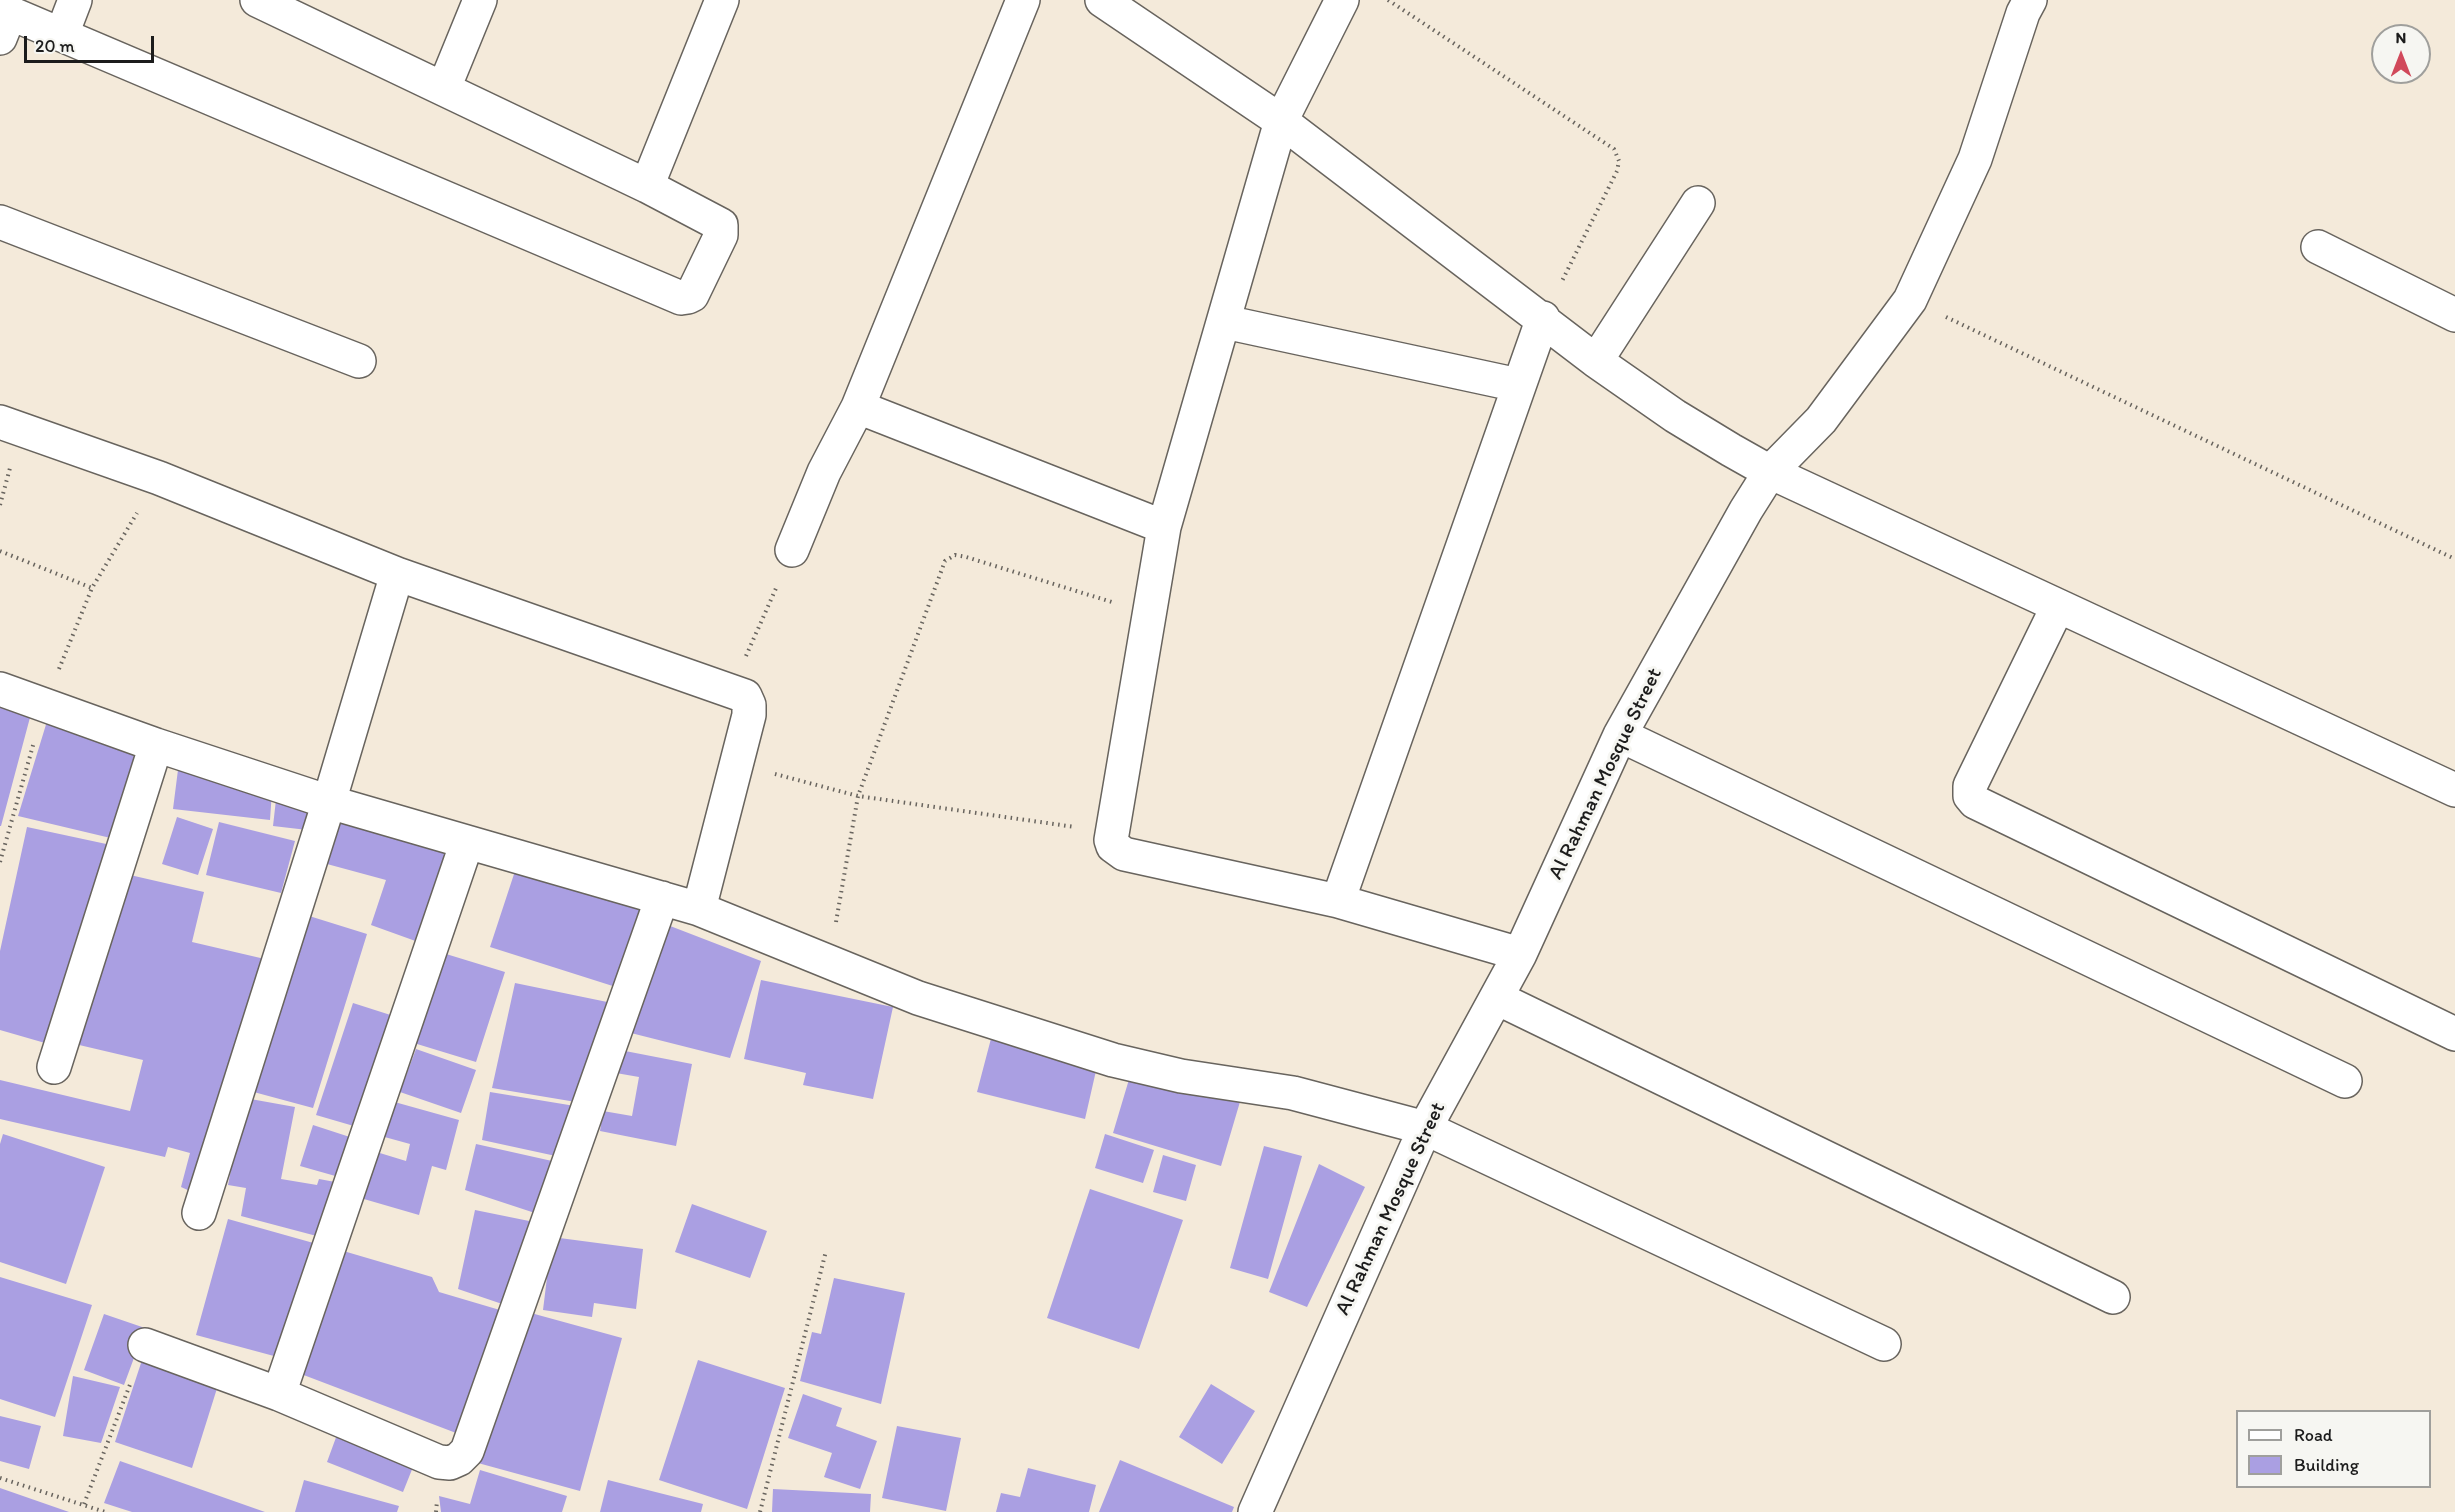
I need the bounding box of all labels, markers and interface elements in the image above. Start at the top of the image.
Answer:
scale bar [27,24,158,62]
north arrow [2371,24,2431,84]
text: N [2396,28,2406,47]
text: 20 m [35,35,75,57]
street label: Al Rahman Mosque Street [1544,664,1668,884]
street label: Al Rahman Mosque Street [1331,1099,1451,1319]
legend [2236,1410,2431,1488]
text: Road [2294,1424,2333,1446]
text: Building [2294,1454,2359,1476]

